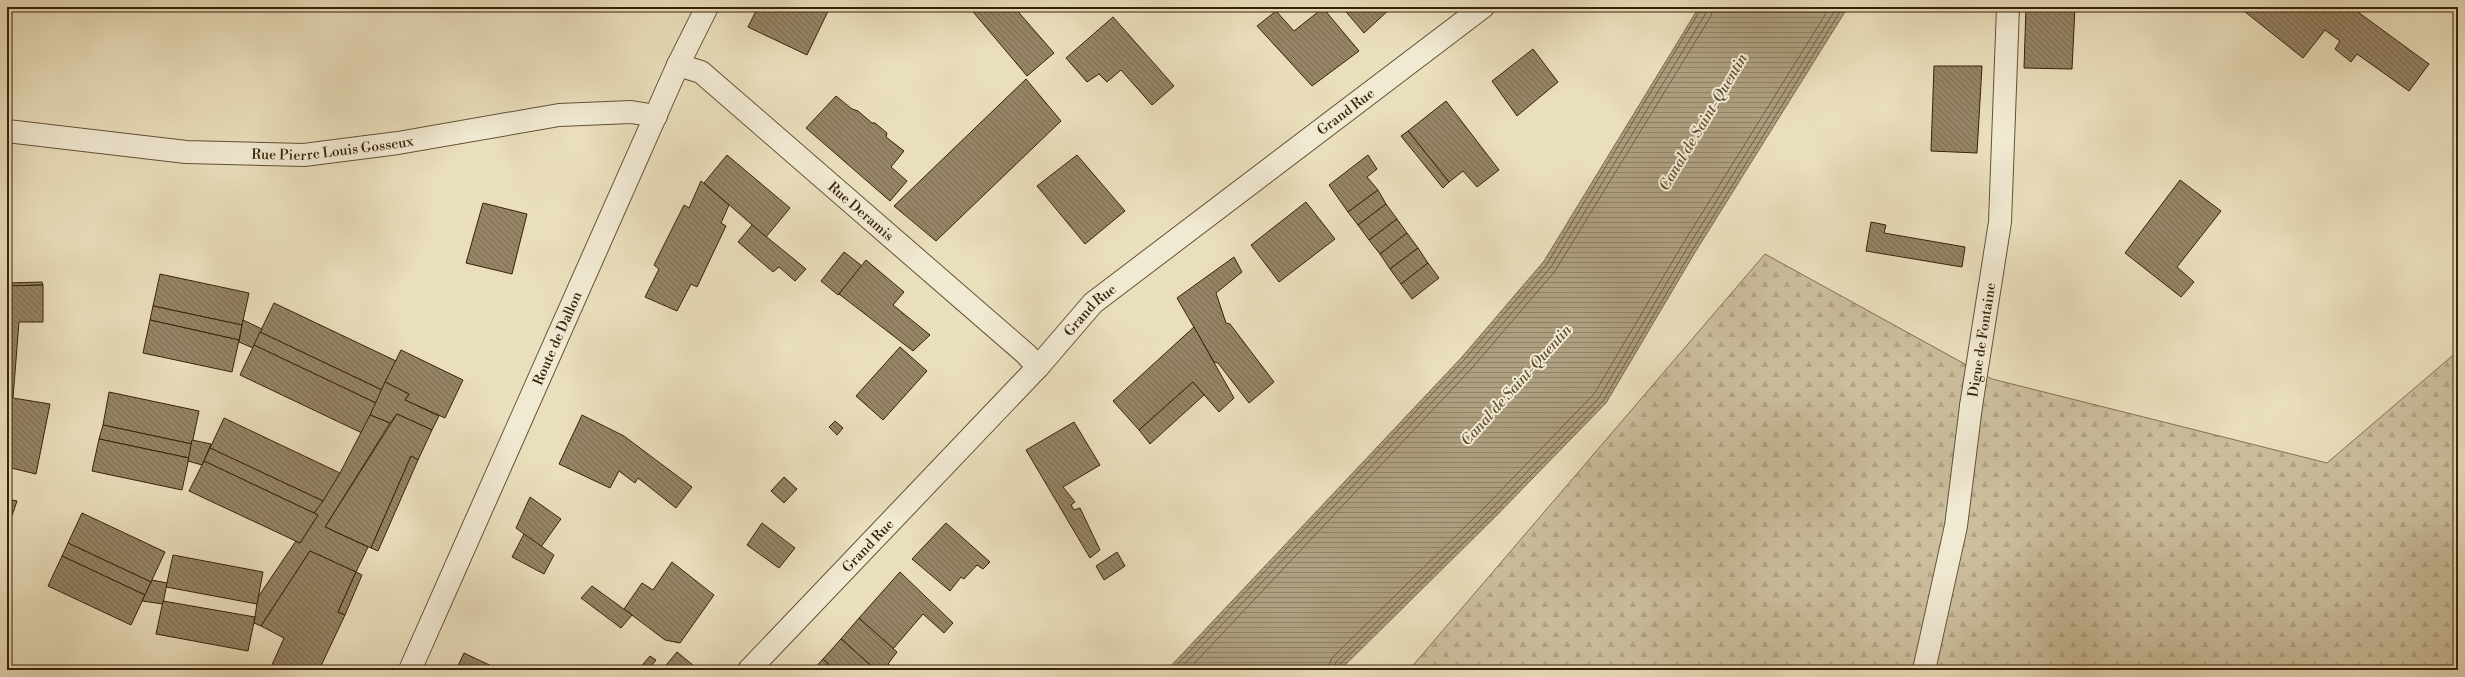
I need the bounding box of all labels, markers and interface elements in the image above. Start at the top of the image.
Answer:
water label: Canal de Saint-Quentin [1655,50,1752,194]
street label: Grand Rue [1314,85,1378,140]
street label: Rue Pierre Louis Gosseux [251,132,416,165]
street label: Rue Deramis [824,178,897,245]
street label: Grand Rue [1060,281,1120,340]
street label: Digue de Fontaine [1965,282,2000,398]
street label: Route de Dallon [529,288,587,388]
water label: Canal de Saint-Quentin [1457,320,1576,450]
street label: Grand Rue [839,516,898,577]

